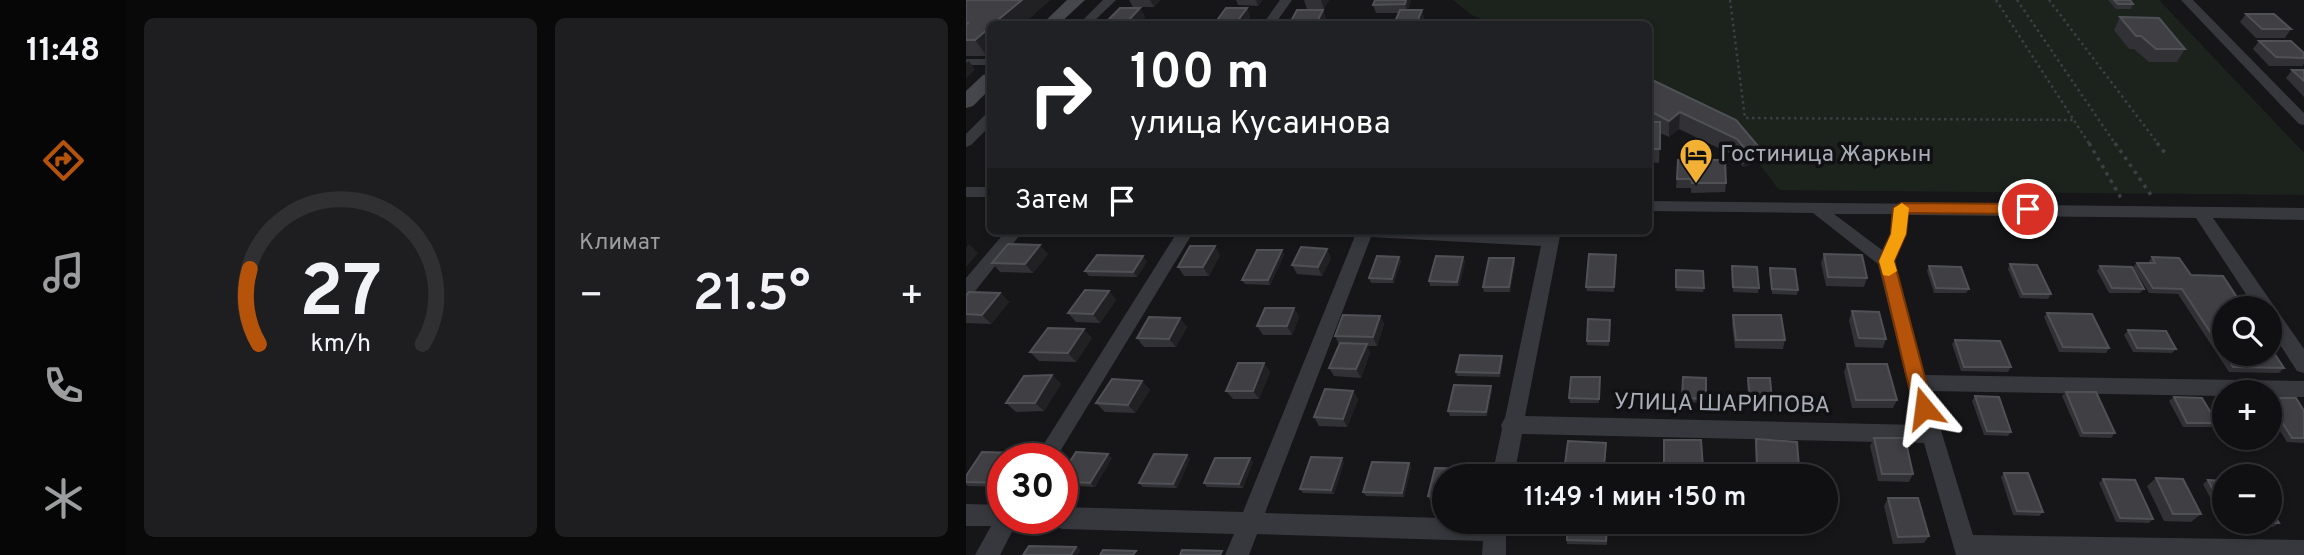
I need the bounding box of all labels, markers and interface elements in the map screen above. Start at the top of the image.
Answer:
text: 11:48 [26,32,100,72]
text: 100 m [1130,44,1269,106]
icon: right [1015,49,1106,140]
text: улица Кусаинова [1130,105,1391,145]
icon: directions [39,136,88,185]
hotel icon: Гостиница Жаркын [1677,136,1715,185]
place label: Гостиница Жаркын [1720,141,1931,170]
pin [1998,179,2058,239]
icon: arrive [1103,182,1141,220]
text: Затем [1015,185,1089,218]
icon: arrive [2009,190,2047,228]
text: Климат [579,229,660,258]
icon: music [39,248,88,297]
text: 27 [299,250,382,342]
text: 21.5° [693,263,810,329]
text: − [579,273,604,322]
text: + [899,273,924,322]
map controls [2212,296,2282,534]
button: search [2212,296,2282,366]
text: km/h [310,328,371,360]
icon: phone [39,361,88,410]
position arrow [1887,371,1961,445]
button: + [2212,380,2282,450]
street label: УЛИЦА ШАРИПОВА [1614,389,1830,421]
speed limit sign: 30 [987,443,1078,534]
button: − [2212,464,2282,534]
icon: climate [39,474,88,523]
text: 11:49 · 1 мин · 150 m [1524,482,1746,515]

